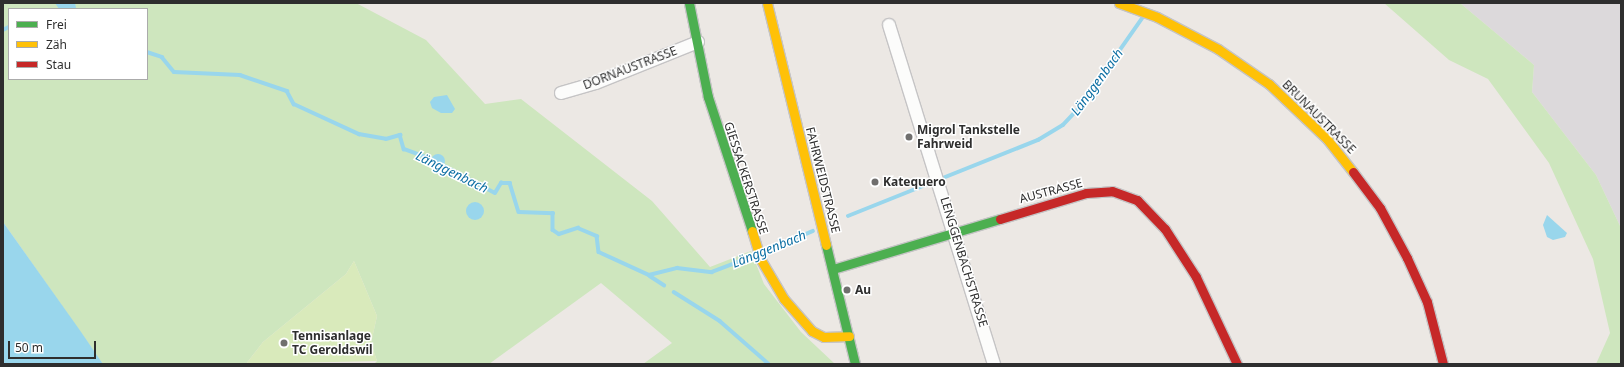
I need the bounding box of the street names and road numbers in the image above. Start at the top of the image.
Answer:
street label: DORNAUSTRASSE [581,43,679,93]
street label: BRUNAUSTRASSE [1279,77,1359,157]
street label: GIESSACKERSTRASSE [721,120,771,236]
street label: FAHRWEIDSTRASSE [803,125,843,235]
street label: AUSTRASSE [1018,176,1084,206]
street label: LENGGENBACHSTRASSE [937,195,991,329]

